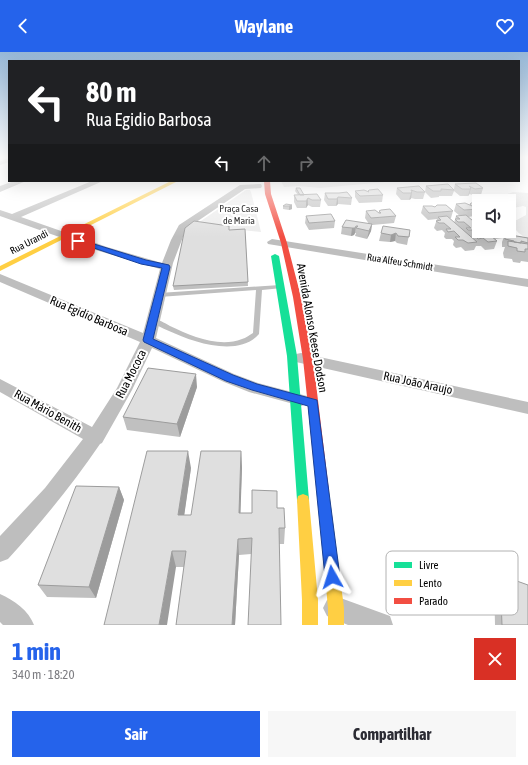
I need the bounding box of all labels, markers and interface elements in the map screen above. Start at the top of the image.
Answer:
icon: back [12,15,34,37]
icon: heart [494,15,516,37]
text: Waylane [235,16,293,37]
icon: left [20,76,72,128]
text: 80 m [86,76,136,108]
text: Rua Egidio Barbosa [86,109,212,130]
icon: left [211,152,233,174]
icon: ahead [253,152,275,174]
icon: right [295,152,317,174]
map controls [472,194,516,238]
button: sound [472,194,516,238]
park label: Praça Casa de Maria [219,203,259,226]
pin [61,224,95,258]
street label: Rua Urandi [8,228,50,256]
icon: arrive [67,230,89,252]
street label: Rua Alfeu Schmidt [366,251,434,273]
street label: Avenida Alonso Keese Dodson [294,262,330,394]
street label: Rua Egidio Barbosa [48,293,130,339]
street label: Rua Mococa [113,347,149,401]
street label: Rua João Araujo [382,369,454,397]
street label: Rua Mário Benith [12,387,84,435]
legend [386,551,518,615]
position arrow [311,556,353,598]
text: Livre [419,559,439,571]
text: Lento [419,577,442,589]
text: Parado [419,595,448,607]
text: 1 min [12,638,61,665]
button: close [474,638,516,680]
text: 340 m · 18:20 [12,667,75,682]
button: Sair [12,711,260,757]
button: Compartilhar [268,711,516,757]

